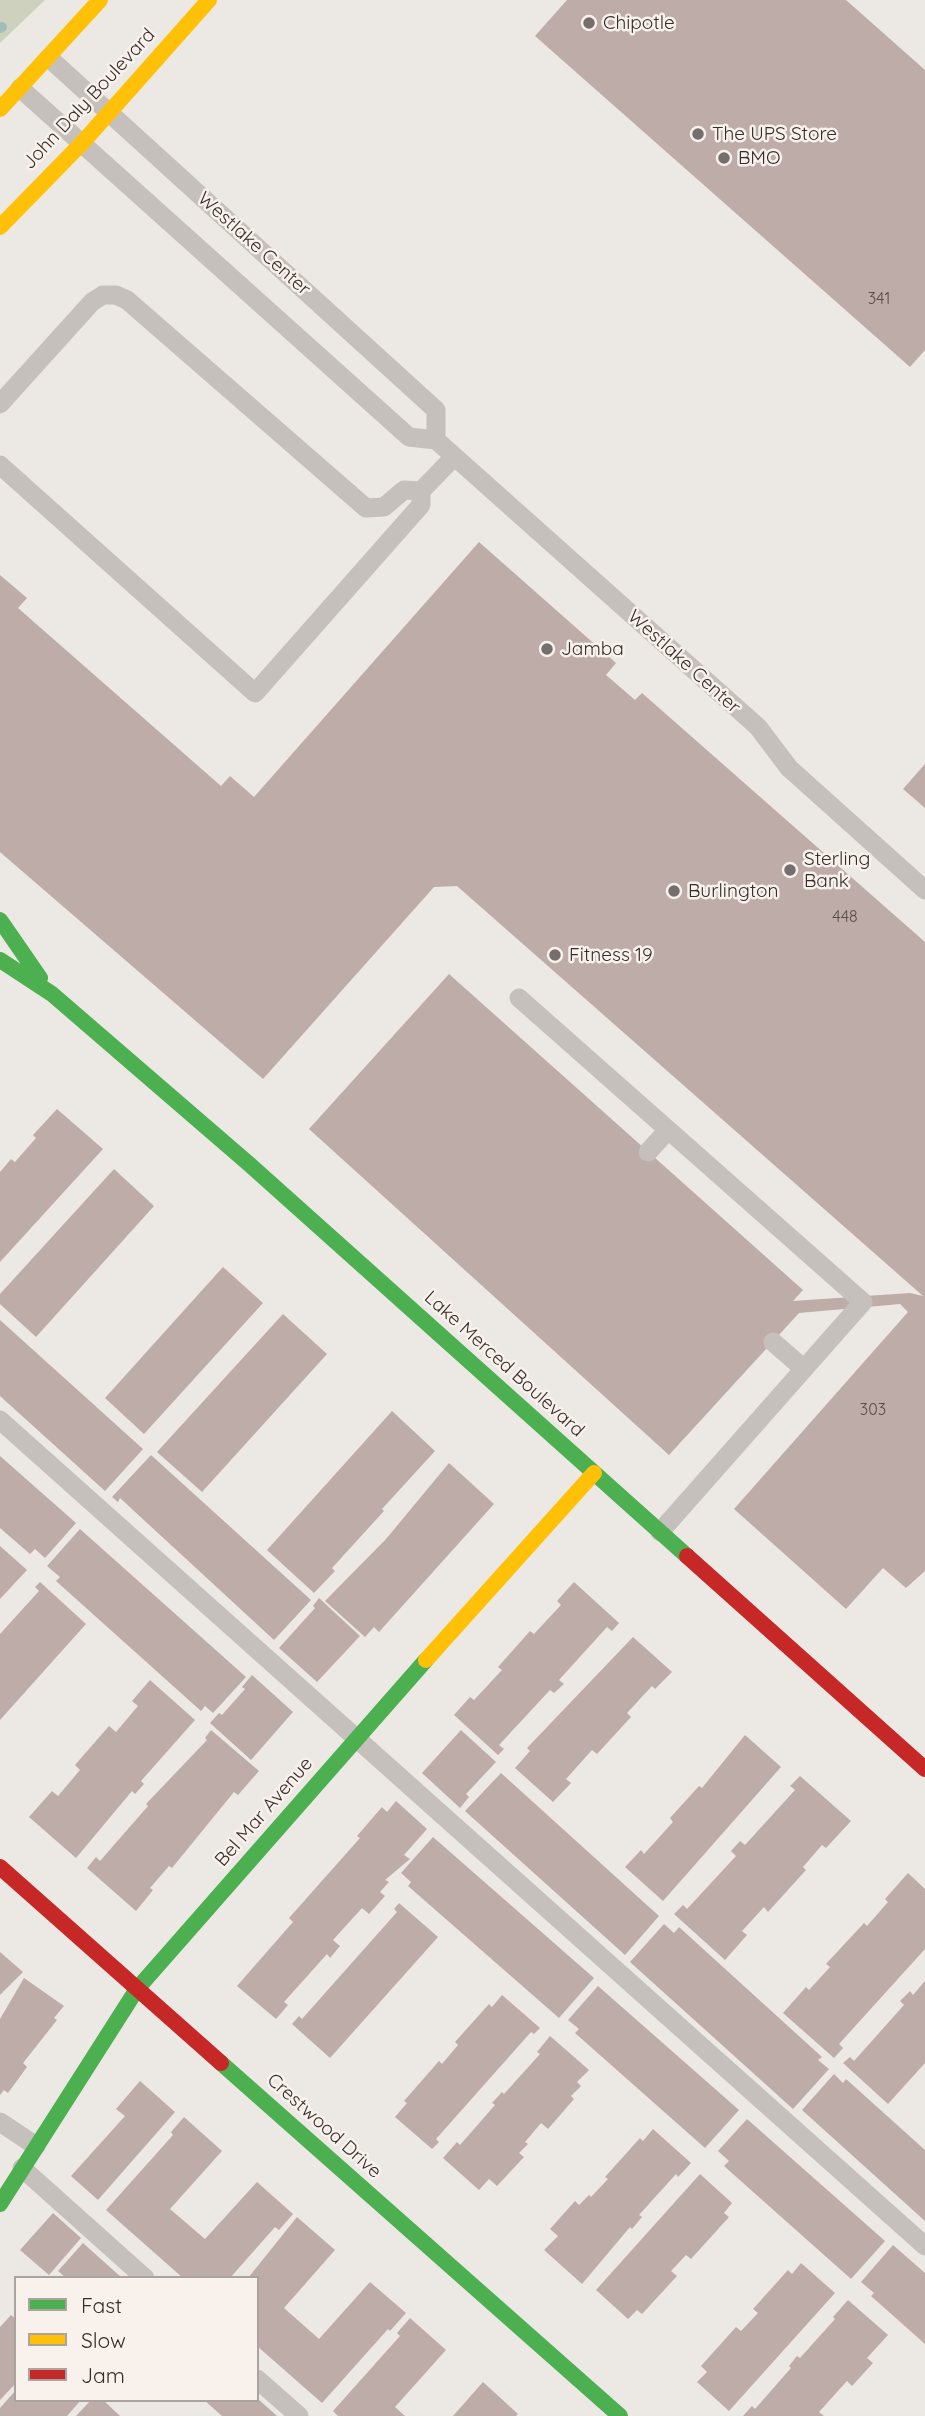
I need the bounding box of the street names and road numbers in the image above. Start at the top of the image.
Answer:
street label: John Daly Boulevard [18,24,160,174]
street label: Westlake Center [193,187,315,301]
street label: Westlake Center [623,605,745,719]
street label: Lake Merced Boulevard [419,1286,589,1442]
street label: Bel Mar Avenue [210,1753,318,1871]
street label: Crestwood Drive [262,2069,386,2183]

